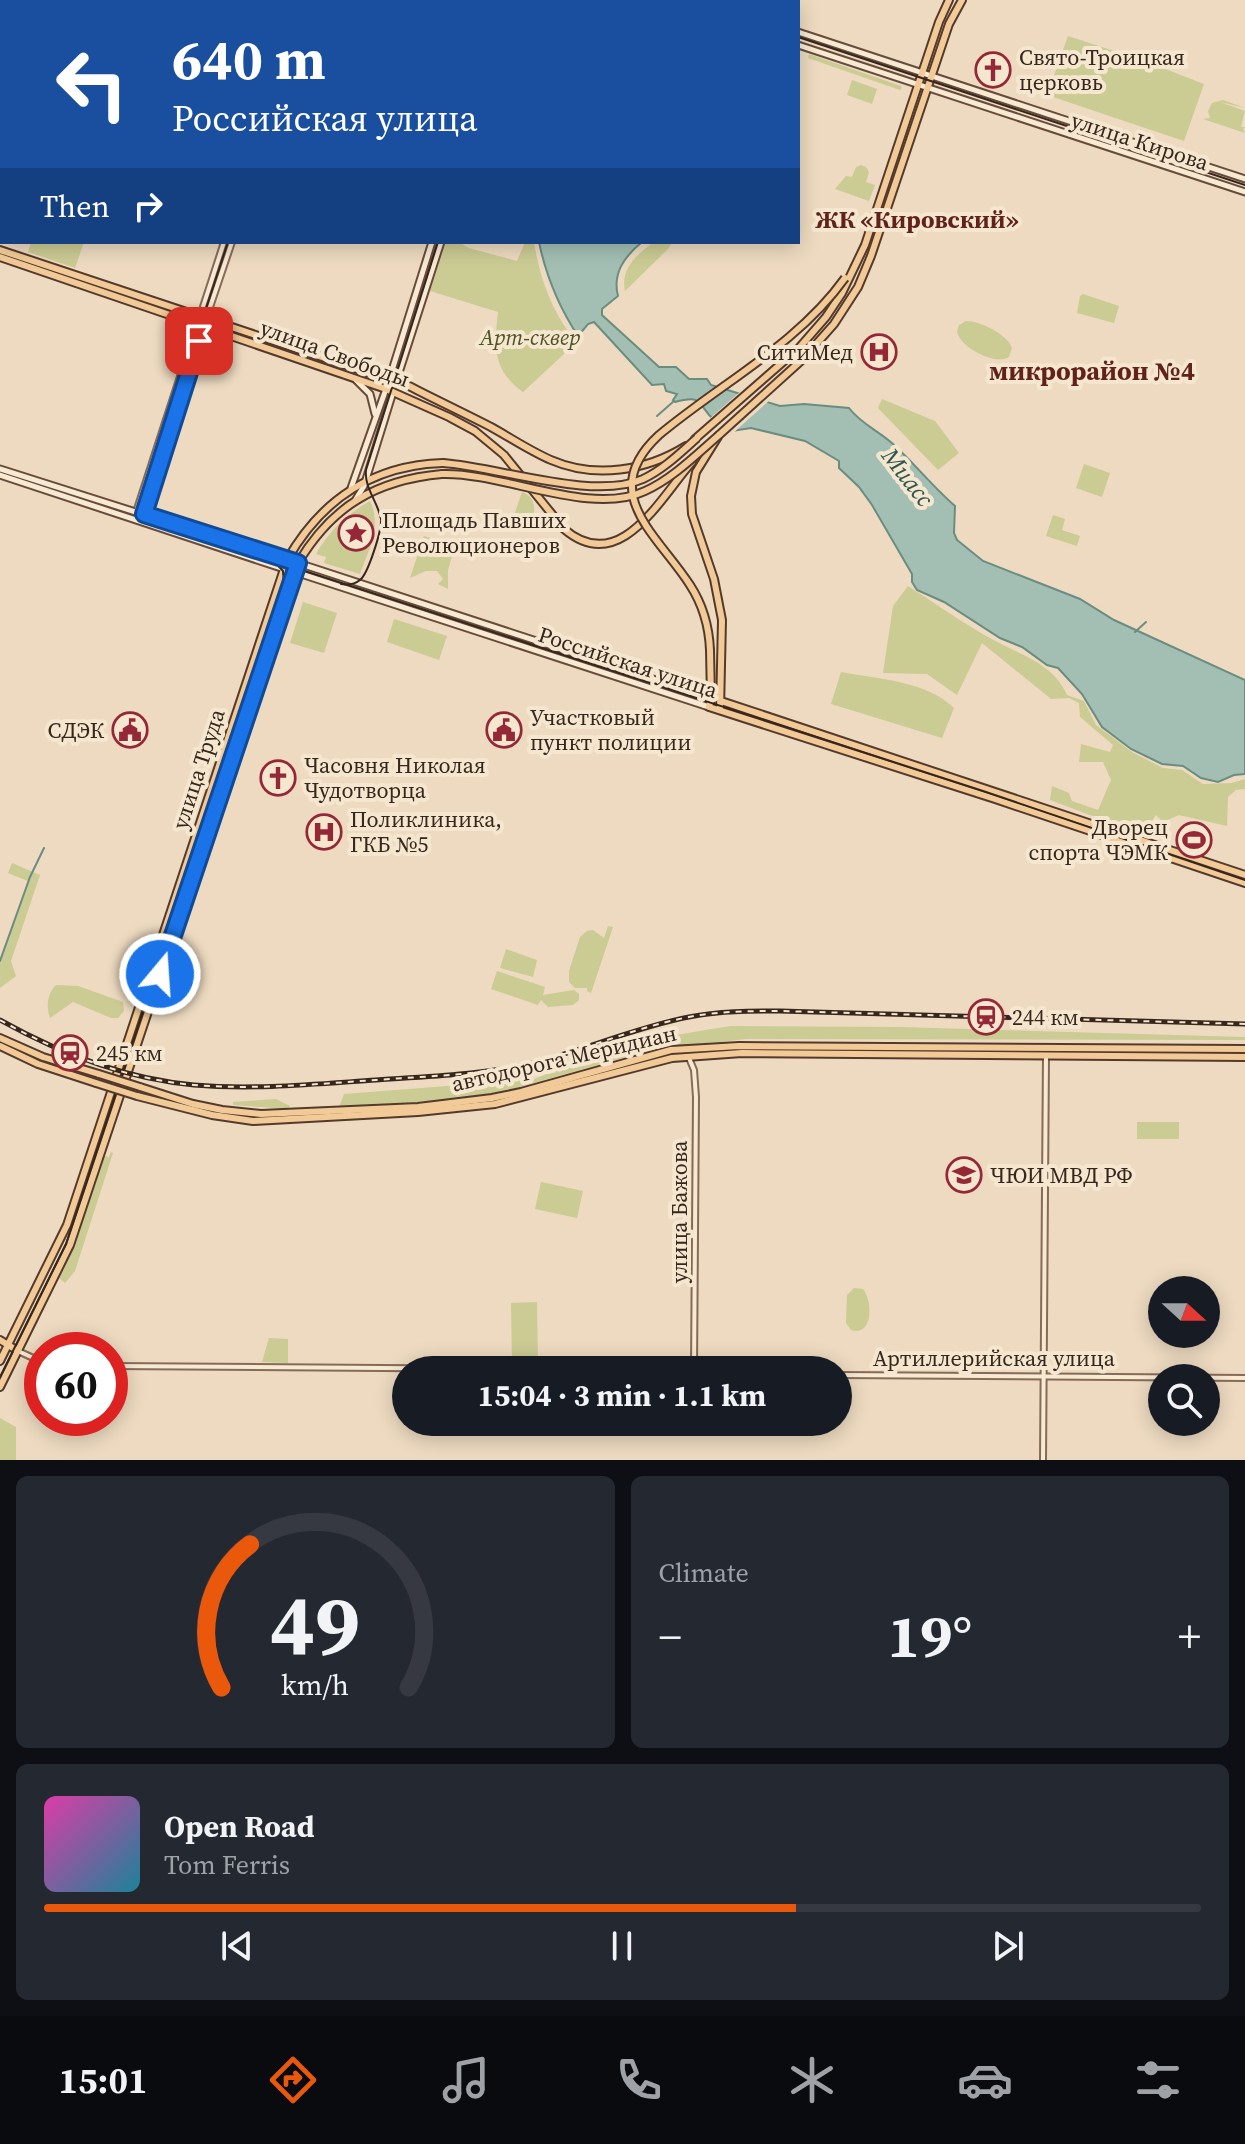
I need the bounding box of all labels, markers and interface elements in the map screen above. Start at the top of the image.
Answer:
text: 640 m [172,21,326,98]
icon: left [40,32,144,136]
place label: Свято-Троицкая церковь [1019,42,1185,97]
church icon: Свято-Троицкая церковь [974,51,1012,89]
text: Российская улица [172,94,478,143]
street label: улица Кирова [1067,105,1213,178]
icon: right [126,184,170,228]
text: Then [40,186,110,227]
district label: ЖК «Кировский» [815,203,1019,236]
pin [165,307,233,375]
street label: улица Свободы [256,312,414,394]
icon: arrive [177,319,221,363]
park label: Арт-сквер [478,322,580,352]
hospital icon: СитиМед [860,333,898,371]
place label: СитиМед [757,337,853,367]
district label: микрорайон №4 [989,353,1195,389]
water label: Миасс [874,440,942,514]
place label: Площадь Павших Революционеров [382,505,566,560]
place icon: Площадь Павших Революционеров [337,514,375,552]
street label: Российская улица [535,619,722,705]
place label: Участковый пункт полиции [530,702,691,757]
street label: улица Труда [164,704,232,833]
public building icon: СДЭК [111,711,149,749]
public building icon: Участковый пункт полиции [485,711,523,749]
place label: СДЭК [48,715,105,745]
place label: Часовня Николая Чудотворца [304,750,486,805]
church icon: Часовня Николая Чудотворца [259,759,297,797]
place label: Поликлиника, ГКБ №5 [350,804,502,859]
place label: Дворец спорта ЧЭМК [1028,812,1169,867]
hospital icon: Поликлиника, ГКБ №5 [305,813,343,851]
sports icon: Дворец спорта ЧЭМК [1175,821,1213,859]
position arrow [118,932,202,1016]
station icon: 244 км [967,998,1005,1036]
place label: 244 км [1012,1002,1079,1032]
street label: автодорога Меридиан [449,1018,679,1098]
station icon: 245 км [51,1034,89,1072]
place label: 245 км [96,1038,163,1068]
street label: улица Бажова [664,1140,694,1283]
school or university icon: ЧЮИ МВД РФ [945,1156,983,1194]
place label: ЧЮИ МВД РФ [990,1160,1132,1190]
north arrow [1148,1276,1220,1348]
map controls [1148,1276,1220,1436]
speed limit sign: 60 [24,1332,128,1436]
street label: Артиллерийская улица [873,1343,1116,1373]
button: search [1148,1364,1220,1436]
text: 15:04 · 3 min · 1.1 km [478,1375,766,1416]
text: Climate [659,1555,749,1591]
text: 49 [270,1568,360,1682]
text: 19° [887,1595,972,1677]
text: − [659,1606,682,1667]
text: + [1178,1606,1201,1667]
text: km/h [281,1665,349,1705]
text: Open Road [164,1806,315,1847]
text: Tom Ferris [164,1847,290,1883]
icon: previous [215,1924,259,1968]
icon: pause [600,1924,644,1968]
icon: next [986,1924,1030,1968]
icon: directions [265,2052,321,2108]
icon: music [438,2052,494,2108]
icon: phone [611,2052,667,2108]
icon: climate [784,2052,840,2108]
icon: car [957,2052,1013,2108]
icon: filters [1130,2052,1186,2108]
text: 15:01 [59,2056,147,2105]

